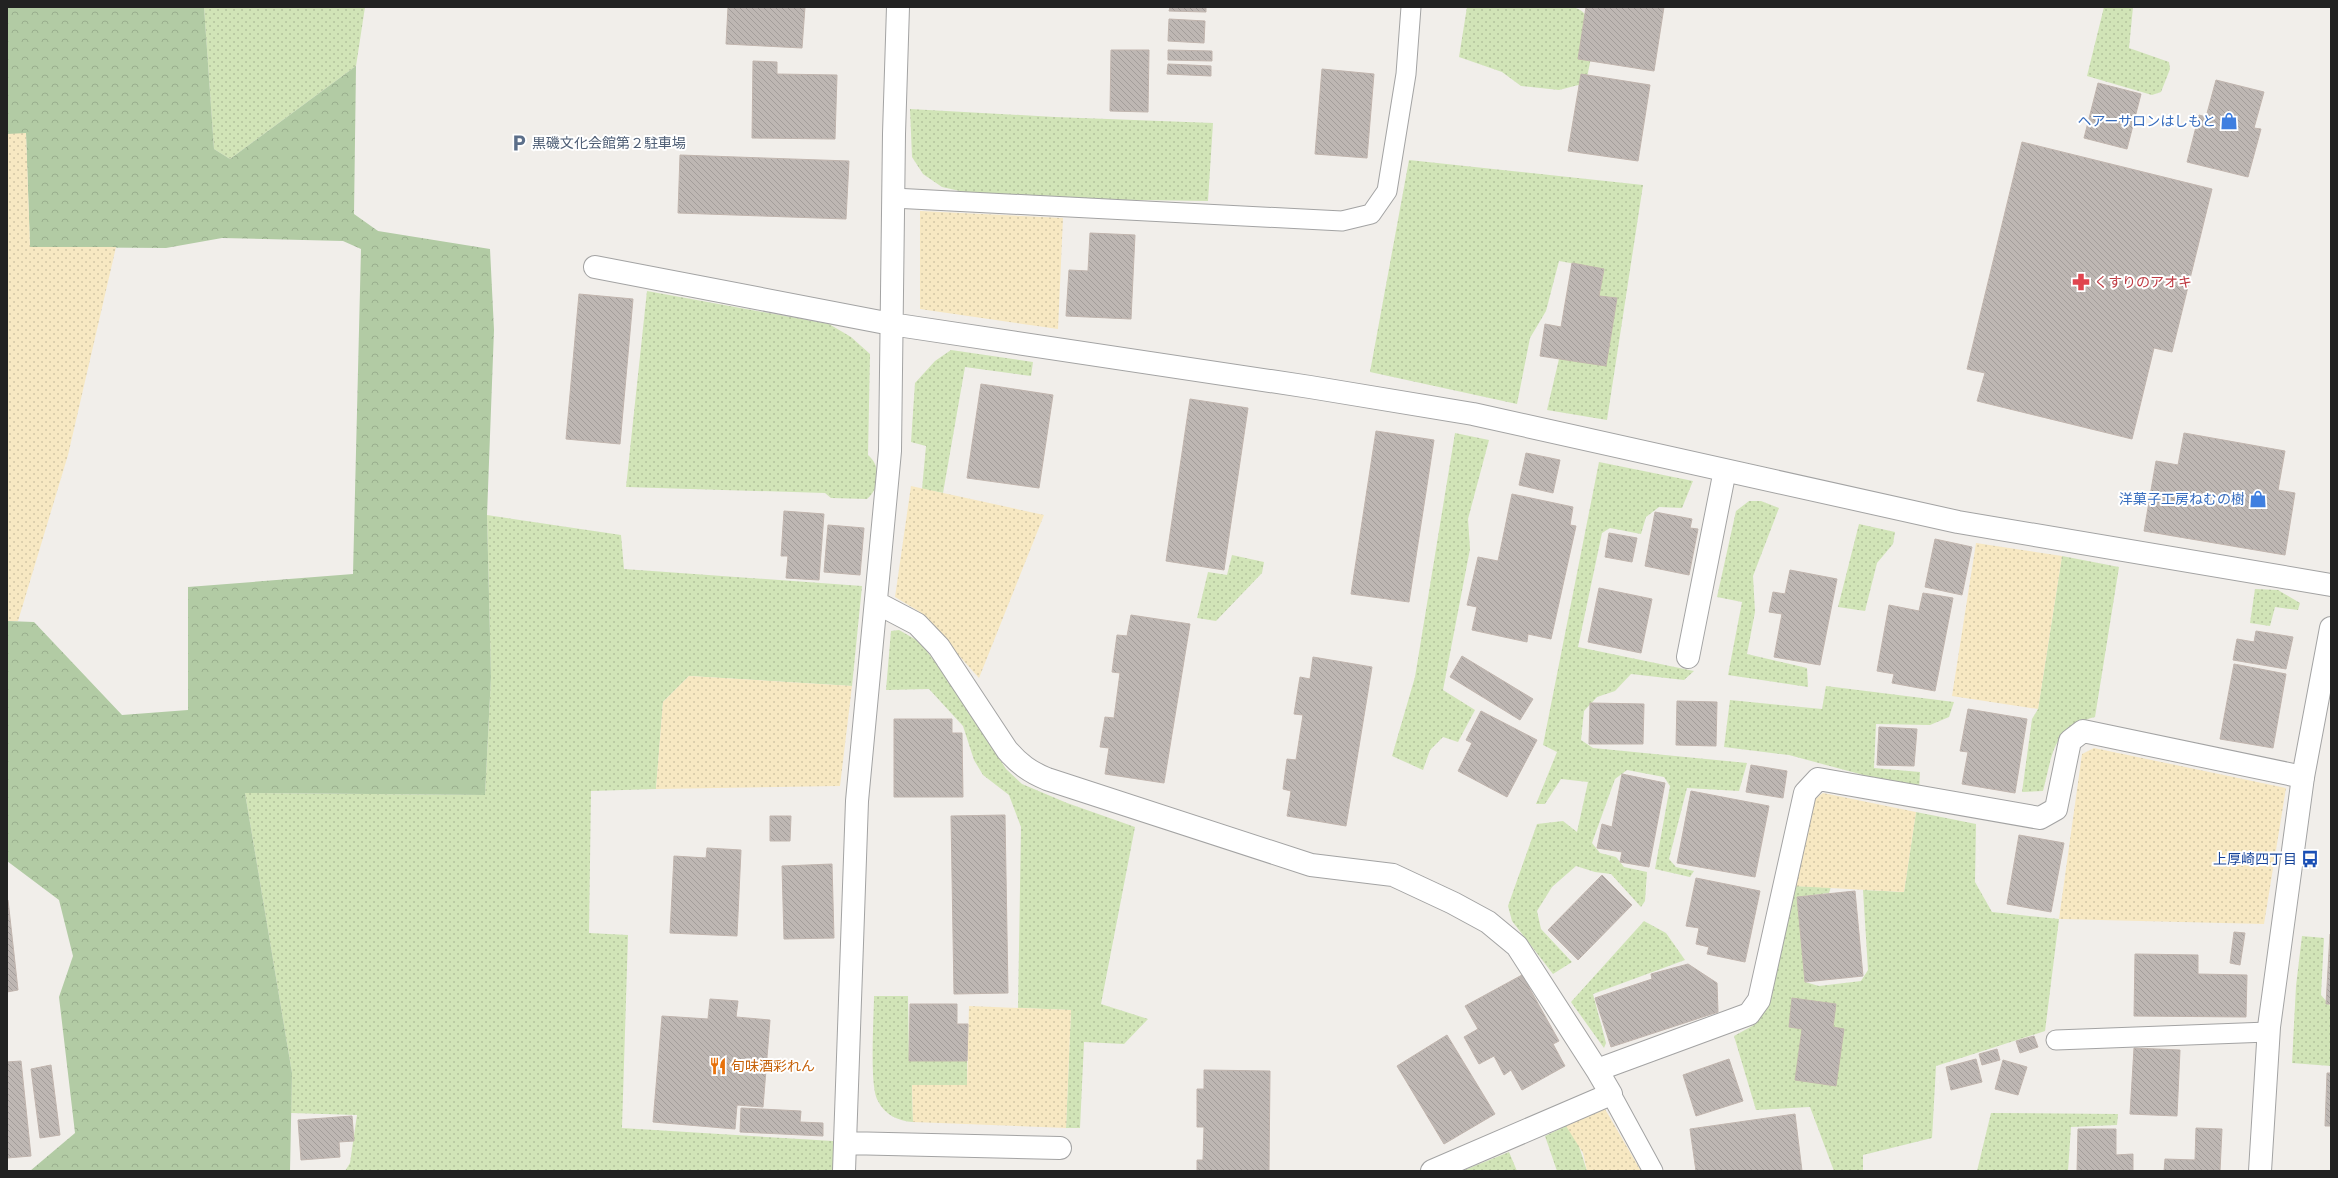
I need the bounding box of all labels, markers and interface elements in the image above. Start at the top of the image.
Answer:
shop icon: ヘアーサロンはしもと [2219,111,2239,131]
place label: ヘアーサロンはしもと [2077,112,2216,130]
parking icon: 黒磯文化会館第２駐車場 [509,133,529,153]
place label: 黒磯文化会館第２駐車場 [532,134,686,152]
pharmacy icon: くすりのアオキ [2071,272,2091,292]
place label: くすりのアオキ [2094,273,2192,291]
shop icon: 洋菓子工房ねむの樹 [2248,489,2268,509]
place label: 洋菓子工房ねむの樹 [2119,490,2245,508]
bus stop icon: 上厚崎四丁目 [2300,849,2320,869]
place label: 上厚崎四丁目 [2213,850,2297,868]
restaurant icon: 旬味酒彩れん [708,1056,728,1076]
place label: 旬味酒彩れん [731,1057,815,1075]

